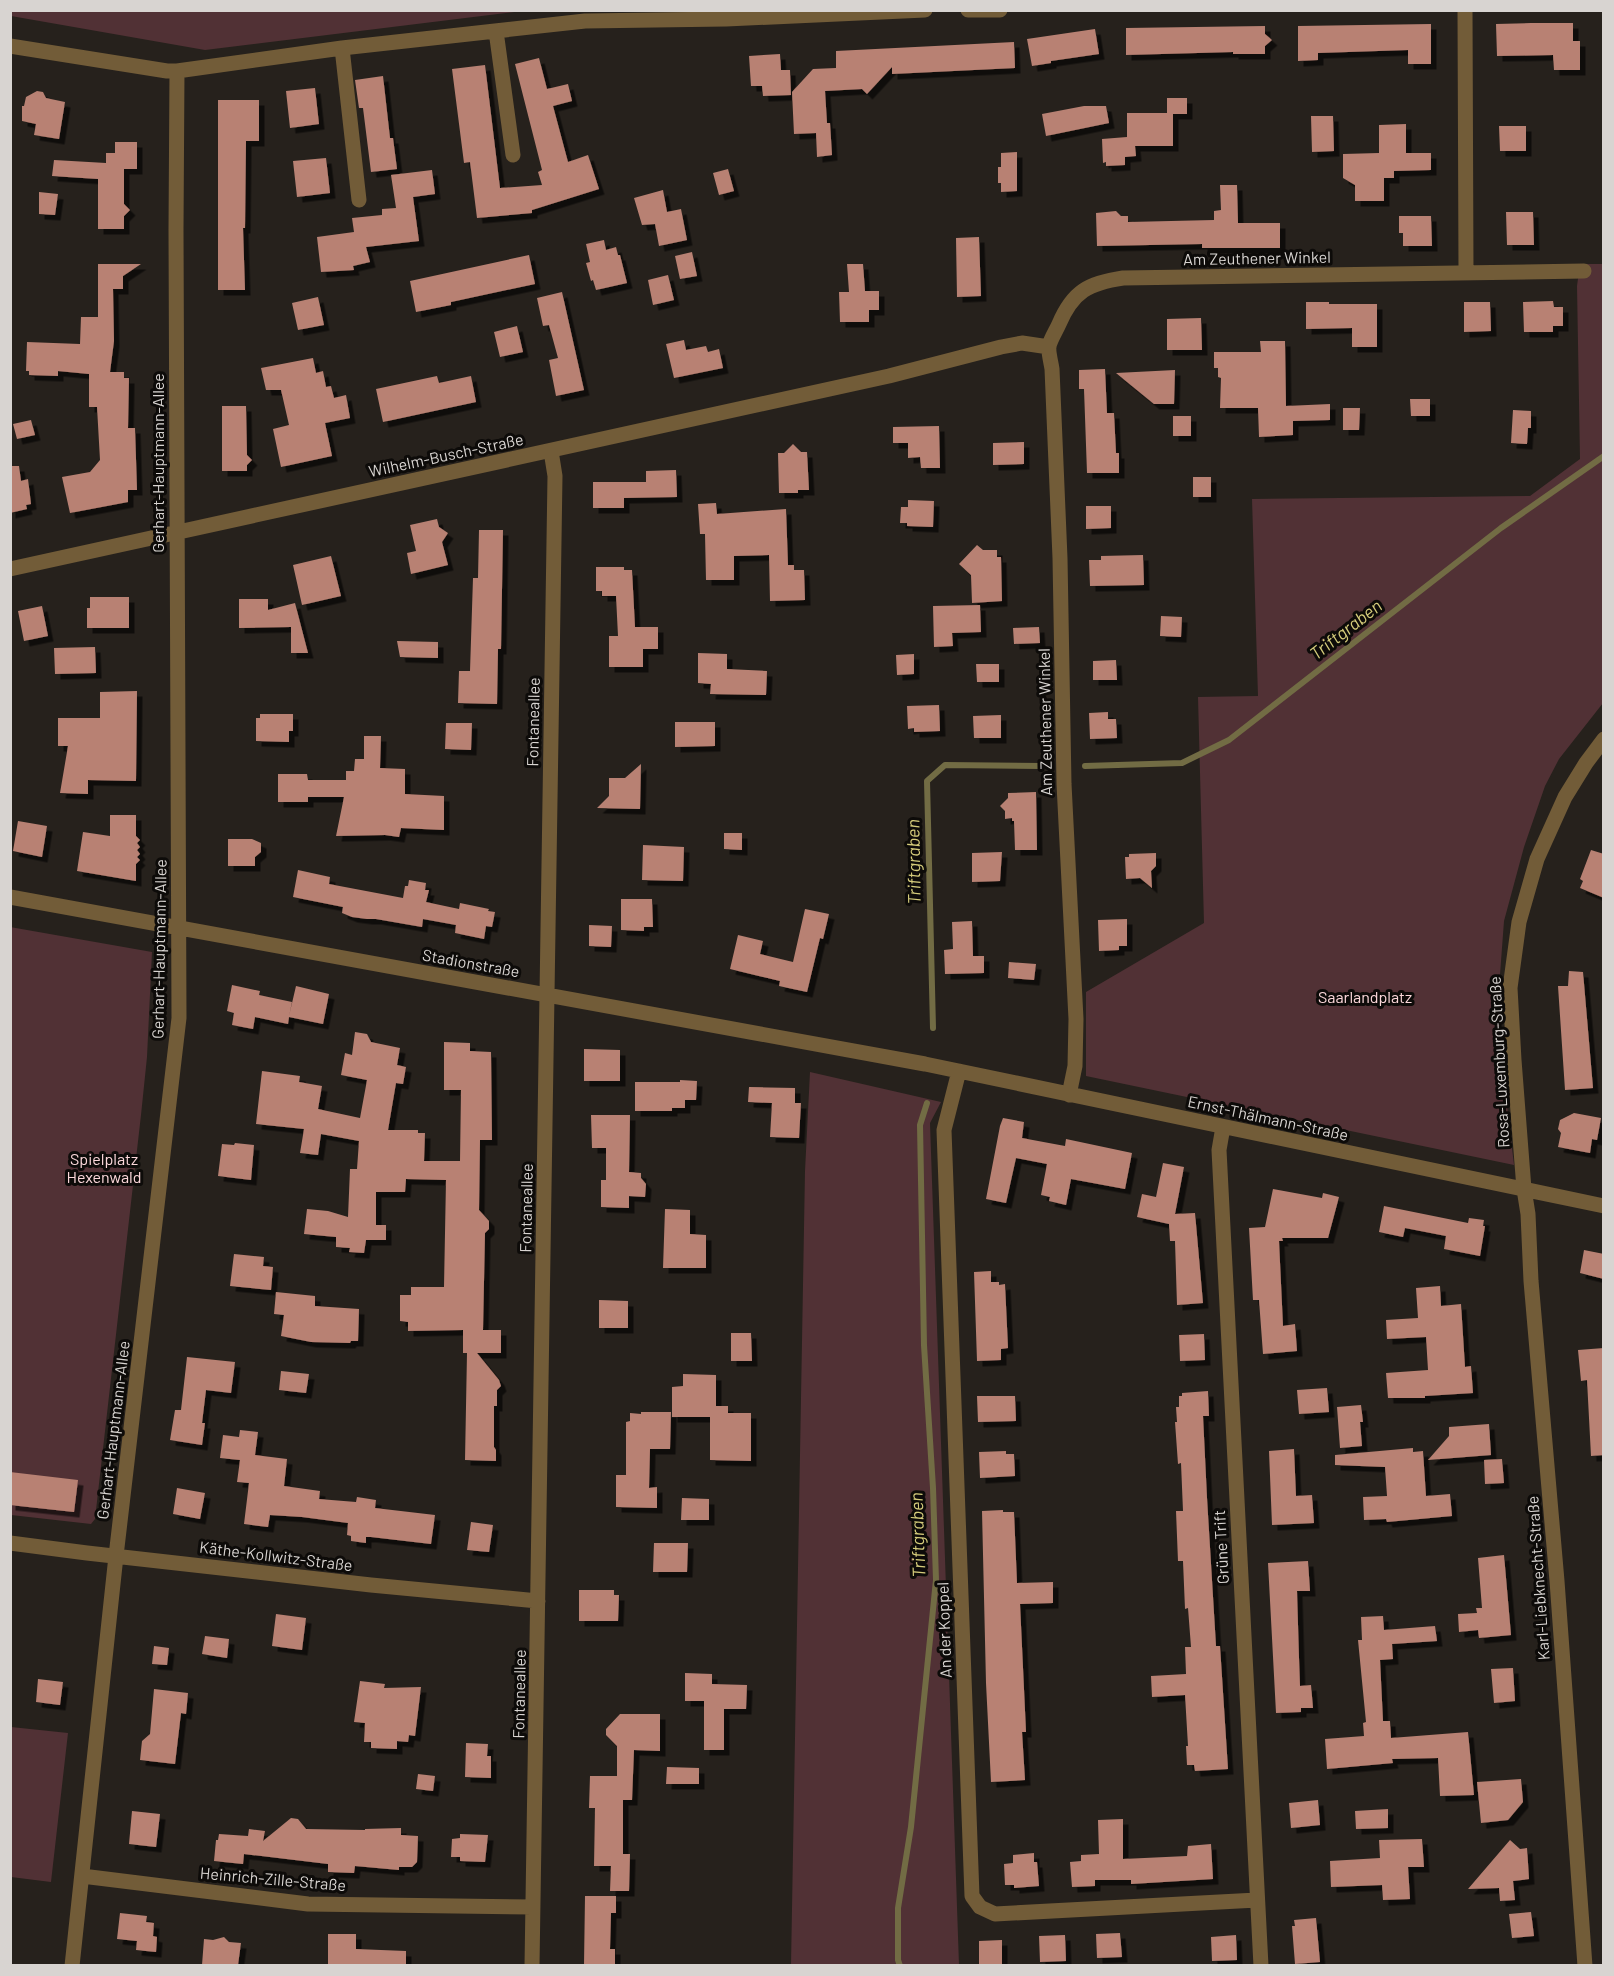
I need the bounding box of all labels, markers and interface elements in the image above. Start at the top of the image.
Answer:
street label: Am Zeuthener Winkel [1183,247,1331,268]
street label: Gerhart-Hauptmann-Allee [148,373,167,553]
street label: Wilhelm-Busch-Straße [367,429,525,480]
water label: Triftgraben [1305,594,1386,664]
street label: Am Zeuthener Winkel [1034,648,1055,796]
street label: Fontaneallee [522,677,543,767]
water label: Triftgraben [901,819,925,905]
street label: Gerhart-Hauptmann-Allee [147,859,170,1039]
street label: Stadionstraße [421,945,521,980]
street label: Rosa-Luxemburg-Straße [1485,976,1512,1148]
park label: Saarlandplatz [1318,987,1412,1006]
street label: Ernst-Thälmann-Straße [1186,1091,1350,1144]
park label: Spielplatz Hexenwald [66,1149,142,1186]
street label: Fontaneallee [515,1163,536,1253]
street label: Gerhart-Hauptmann-Allee [92,1340,133,1520]
water label: Triftgraben [905,1492,929,1578]
street label: Karl-Liebknecht-Straße [1522,1495,1553,1661]
street label: Grüne Trift [1209,1509,1232,1585]
street label: Käthe-Kollwitz-Straße [198,1537,354,1574]
street label: An der Koppel [932,1582,955,1678]
street label: Fontaneallee [508,1649,529,1739]
street label: Heinrich-Zille-Straße [199,1863,347,1894]

